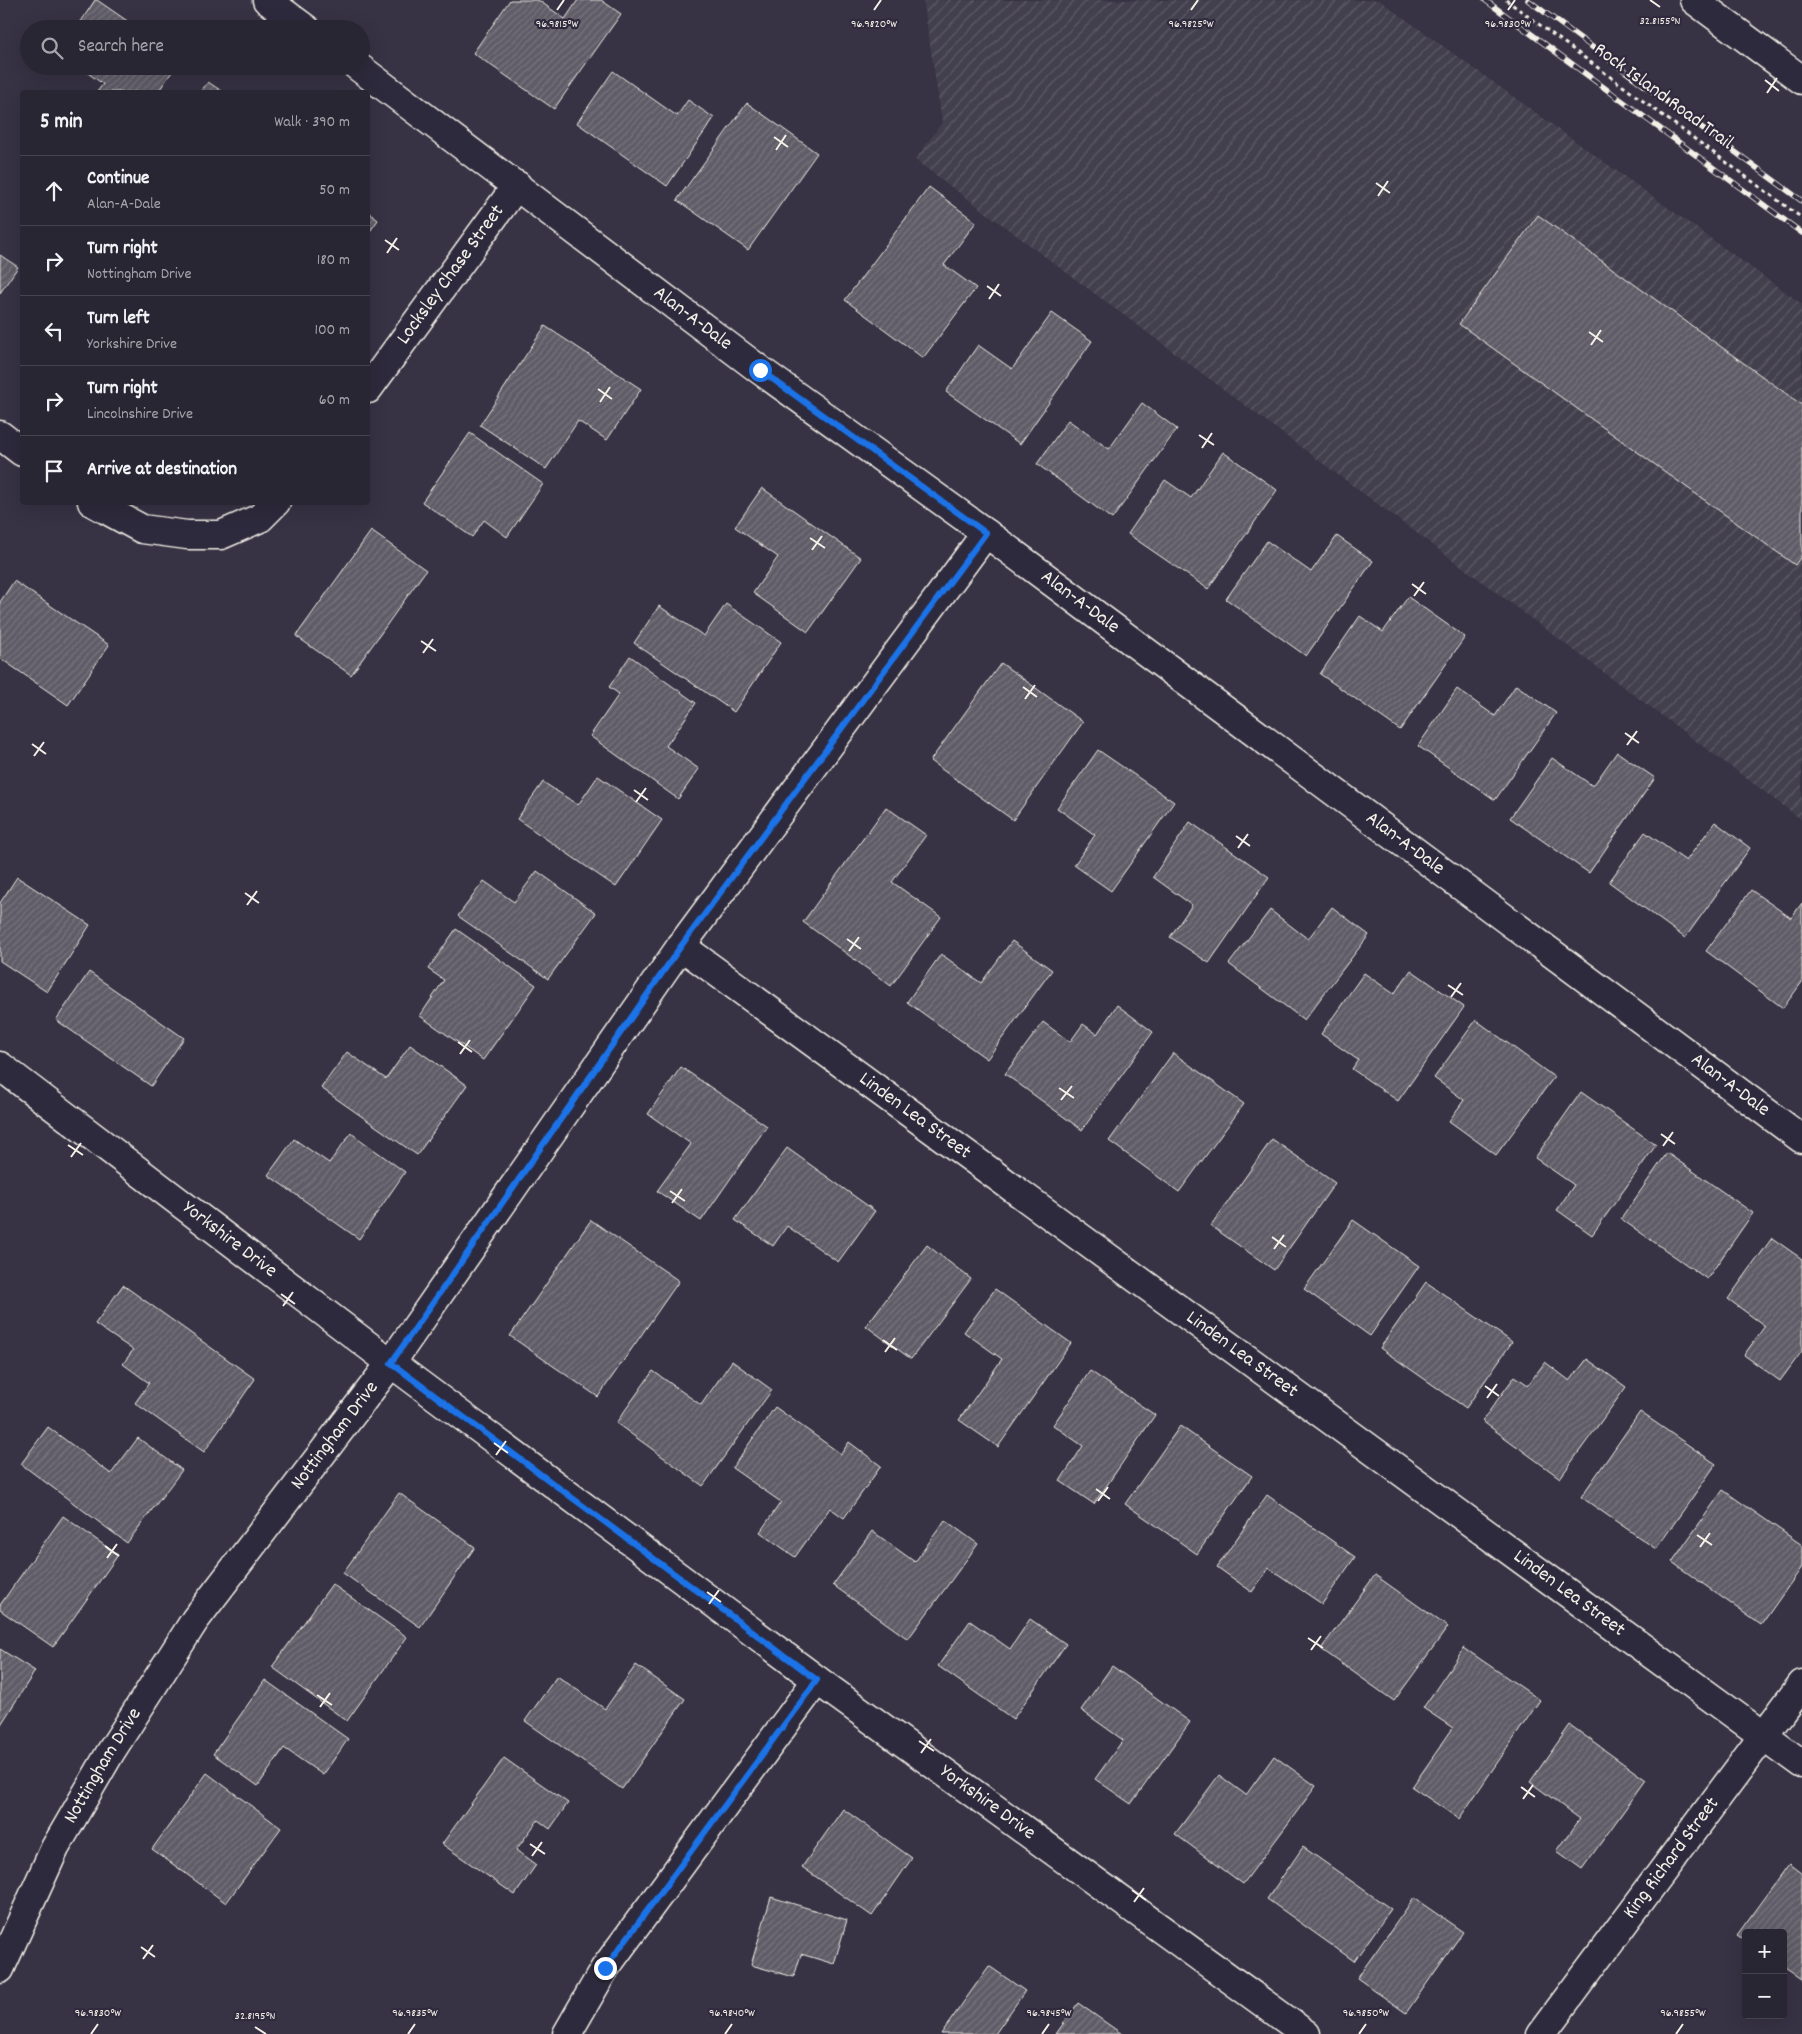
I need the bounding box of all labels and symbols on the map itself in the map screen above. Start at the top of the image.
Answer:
text: 32.8155°N [1640,13,1681,30]
text: 96.9815°W [536,16,578,33]
text: 96.9820°W [851,16,897,33]
text: 96.9825°W [1168,16,1214,33]
text: 96.9830°W [1485,16,1531,33]
street label: Rock Island Road Trail [1587,37,1739,157]
street label: Locksley Chase Street [391,199,512,351]
street label: Alan-A-Dale [647,280,738,358]
route start [749,359,772,382]
street label: Alan-A-Dale [1034,564,1125,641]
street label: Alan-A-Dale [1359,805,1450,883]
street label: Alan-A-Dale [1684,1047,1775,1124]
street label: Linden Lea Street [853,1066,976,1167]
street label: Yorkshire Drive [176,1195,283,1286]
street label: Linden Lea Street [1180,1305,1304,1406]
street label: Nottingham Drive [285,1375,386,1496]
street label: Linden Lea Street [1507,1543,1631,1644]
street label: Nottingham Drive [58,1703,149,1829]
street label: Yorkshire Drive [933,1759,1041,1848]
street label: King Richard Street [1617,1792,1727,1925]
route end [594,1957,617,1980]
text: 96.9830°W [75,2005,121,2022]
text: 96.9835°W [392,2005,438,2022]
text: 96.9840°W [709,2005,755,2022]
text: 96.9845°W [1027,2005,1072,2022]
text: 96.9850°W [1343,2005,1389,2022]
text: 96.9855°W [1660,2005,1706,2022]
text: 32.8195°N [235,2008,275,2025]

